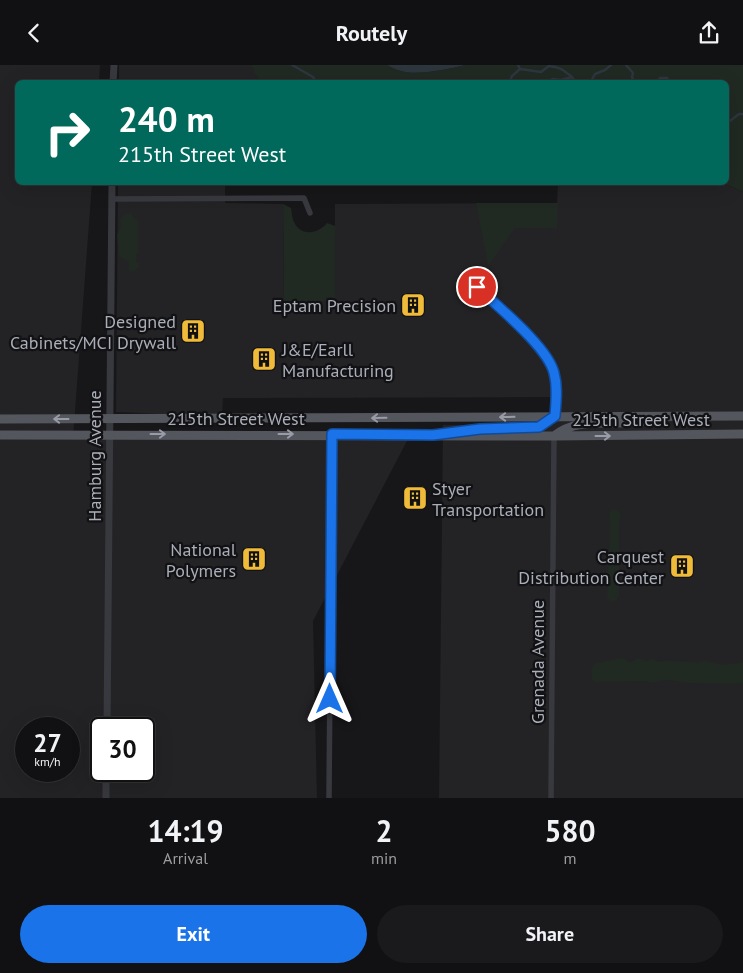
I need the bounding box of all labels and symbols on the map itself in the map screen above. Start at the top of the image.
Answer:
pin [456,266,498,308]
building icon: Eptam Precision [400,292,426,318]
place label: Eptam Precision [273,294,396,317]
place label: Designed Cabinets/MCI Drywall [10,310,177,354]
building icon: Designed Cabinets/MCI Drywall [180,318,206,344]
place label: J&E/Earll Manufacturing [281,338,394,382]
building icon: J&E/Earll Manufacturing [251,346,277,372]
street label: Hamburg Avenue [83,390,106,522]
street label: 215th Street West [167,407,305,430]
street label: 215th Street West [572,408,710,431]
one-way arrow [499,412,515,422]
one-way arrow [372,413,388,423]
one-way arrow [53,414,69,424]
one-way arrow [150,429,166,439]
one-way arrow [278,429,294,439]
one-way arrow [594,431,611,441]
place label: Styer Transportation [432,477,544,521]
building icon: Styer Transportation [402,485,428,511]
place label: National Polymers [166,538,237,582]
place label: Carquest Distribution Center [518,545,664,589]
building icon: National Polymers [241,546,267,572]
building icon: Carquest Distribution Center [669,553,695,579]
street label: Grenada Avenue [526,600,549,724]
position arrow [303,672,355,724]
speed limit sign: 30 [90,717,155,782]

